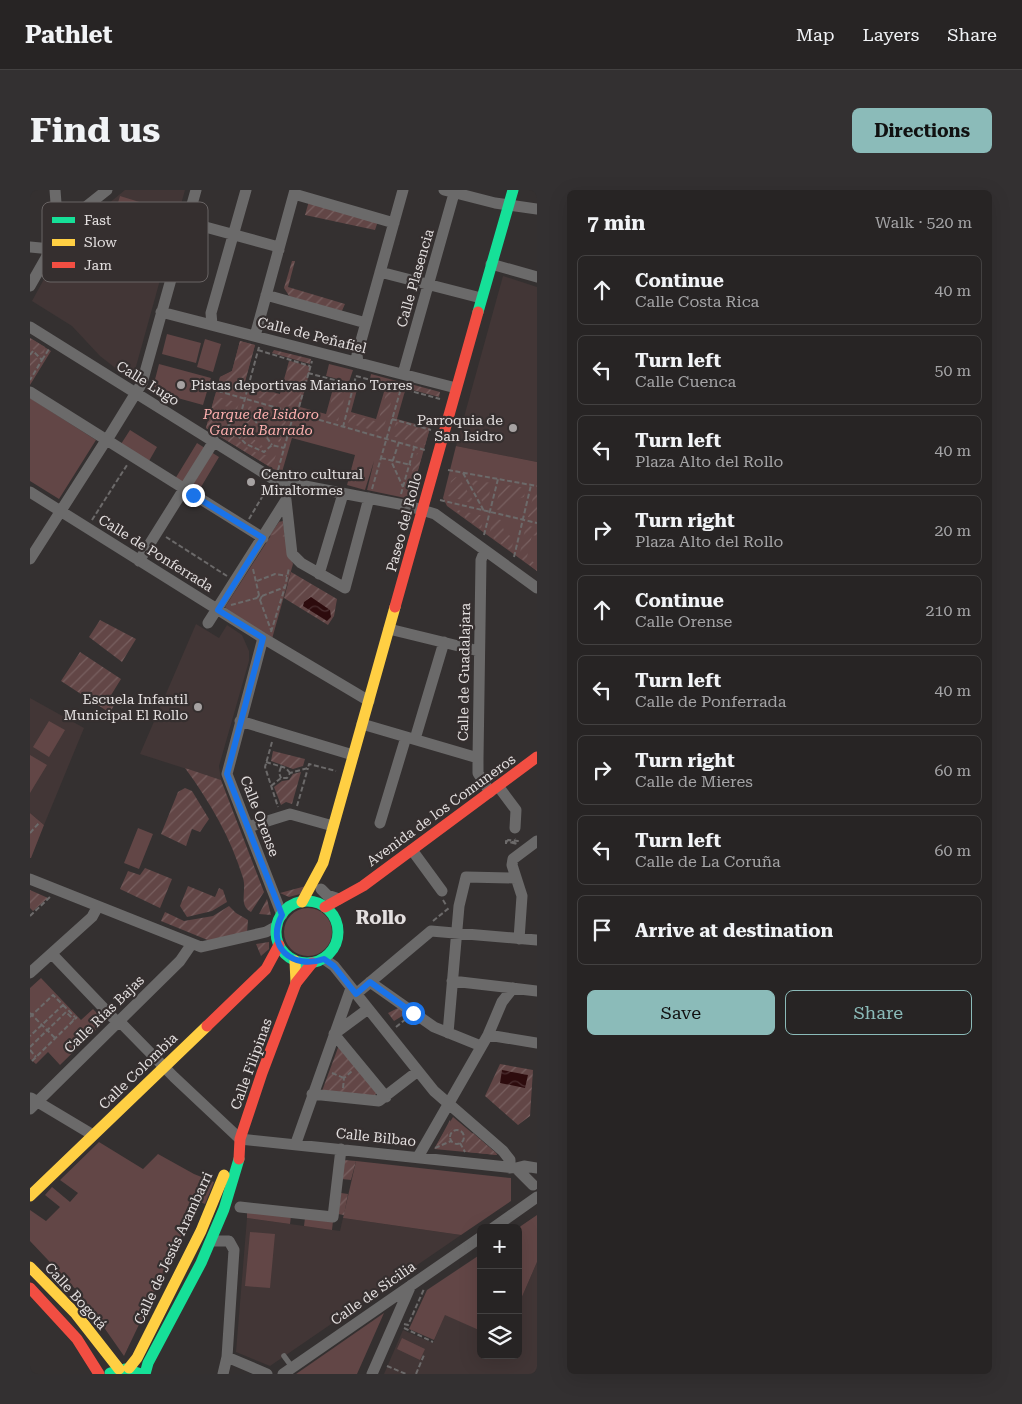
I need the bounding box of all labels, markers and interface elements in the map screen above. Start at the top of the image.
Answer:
text: Pathlet [25,21,112,49]
text: Map [796,24,835,45]
text: Layers [863,24,919,45]
text: Share [947,24,997,45]
button: Directions [852,108,992,153]
text: Find us [30,110,160,151]
legend [42,202,208,282]
text: 7 min [587,211,645,235]
text: Fast [84,212,111,228]
text: Walk · 520 m [875,213,972,232]
street label: Calle Plasencia [393,227,437,329]
text: Slow [84,234,117,250]
text: Jam [84,257,112,273]
text: Continue [635,269,724,292]
icon: ahead [588,276,616,304]
text: 40 m [934,281,971,300]
text: Calle Costa Rica [635,292,759,311]
street label: Calle de Peñafiel [256,314,369,356]
text: Turn left [635,349,721,372]
icon: left [588,356,616,384]
street label: Calle Lugo [114,357,182,409]
text: 50 m [934,361,971,380]
text: Calle Cuenca [635,372,736,391]
place label: Pistas deportivas Mariano Torres [191,377,413,393]
marker: Pistas deportivas Mariano Torres [175,379,187,391]
park label: Parque de Isidoro García Barrado [202,406,319,438]
place label: Parroquia de San Isidro [417,412,503,444]
marker: Parroquia de San Isidro [507,422,519,434]
text: Turn left [635,429,721,452]
icon: left [588,436,616,464]
text: 40 m [934,441,971,460]
text: Plaza Alto del Rollo [635,452,783,471]
place label: Centro cultural Miraltormes [261,466,364,498]
street label: Paseo del Rollo [383,470,425,574]
marker: Centro cultural Miraltormes [245,476,257,488]
route end [182,484,205,507]
text: Turn right [635,509,735,532]
street label: Calle de Ponferrada [96,511,217,595]
icon: right [588,516,616,544]
text: 20 m [934,521,971,540]
text: Plaza Alto del Rollo [635,532,783,551]
text: Continue [635,589,724,612]
icon: ahead [588,596,616,624]
text: 210 m [925,601,971,620]
street label: Calle de Guadalajara [455,602,473,741]
text: Calle Orense [635,612,732,631]
text: Turn left [635,669,721,692]
icon: left [588,676,616,704]
text: 40 m [934,681,971,700]
place label: Escuela Infantil Municipal El Rollo [64,691,189,723]
text: Calle de Ponferrada [635,692,786,711]
marker: Escuela Infantil Municipal El Rollo [192,701,204,713]
text: Turn right [635,749,735,772]
street label: Avenida de los Comuneros [364,751,519,869]
icon: right [588,756,616,784]
text: 60 m [934,761,971,780]
text: Calle de Mieres [635,772,753,791]
street label: Calle Orense [237,773,283,859]
text: Turn left [635,829,721,852]
icon: left [588,836,616,864]
text: 60 m [934,841,971,860]
text: Calle de La Coruña [635,852,781,871]
district label: Rollo [356,906,406,929]
icon: arrive [588,916,616,944]
text: Arrive at destination [635,919,833,942]
street label: Calle Rías Bajas [61,972,147,1056]
button: Save [587,990,775,1035]
button: Share [785,990,972,1035]
route start [402,1002,425,1025]
street label: Calle Filipinas [227,1016,275,1112]
street label: Calle Colombia [95,1029,181,1112]
street label: Calle Bilbao [335,1125,417,1149]
street label: Calle de Jesús Arambarri [131,1169,216,1327]
map controls [477,1224,522,1359]
button: + [477,1224,522,1269]
street label: Calle de Sicilia [328,1258,419,1328]
street label: Calle Bogotá [42,1259,110,1333]
button: − [477,1269,522,1314]
button: layers [477,1314,522,1359]

